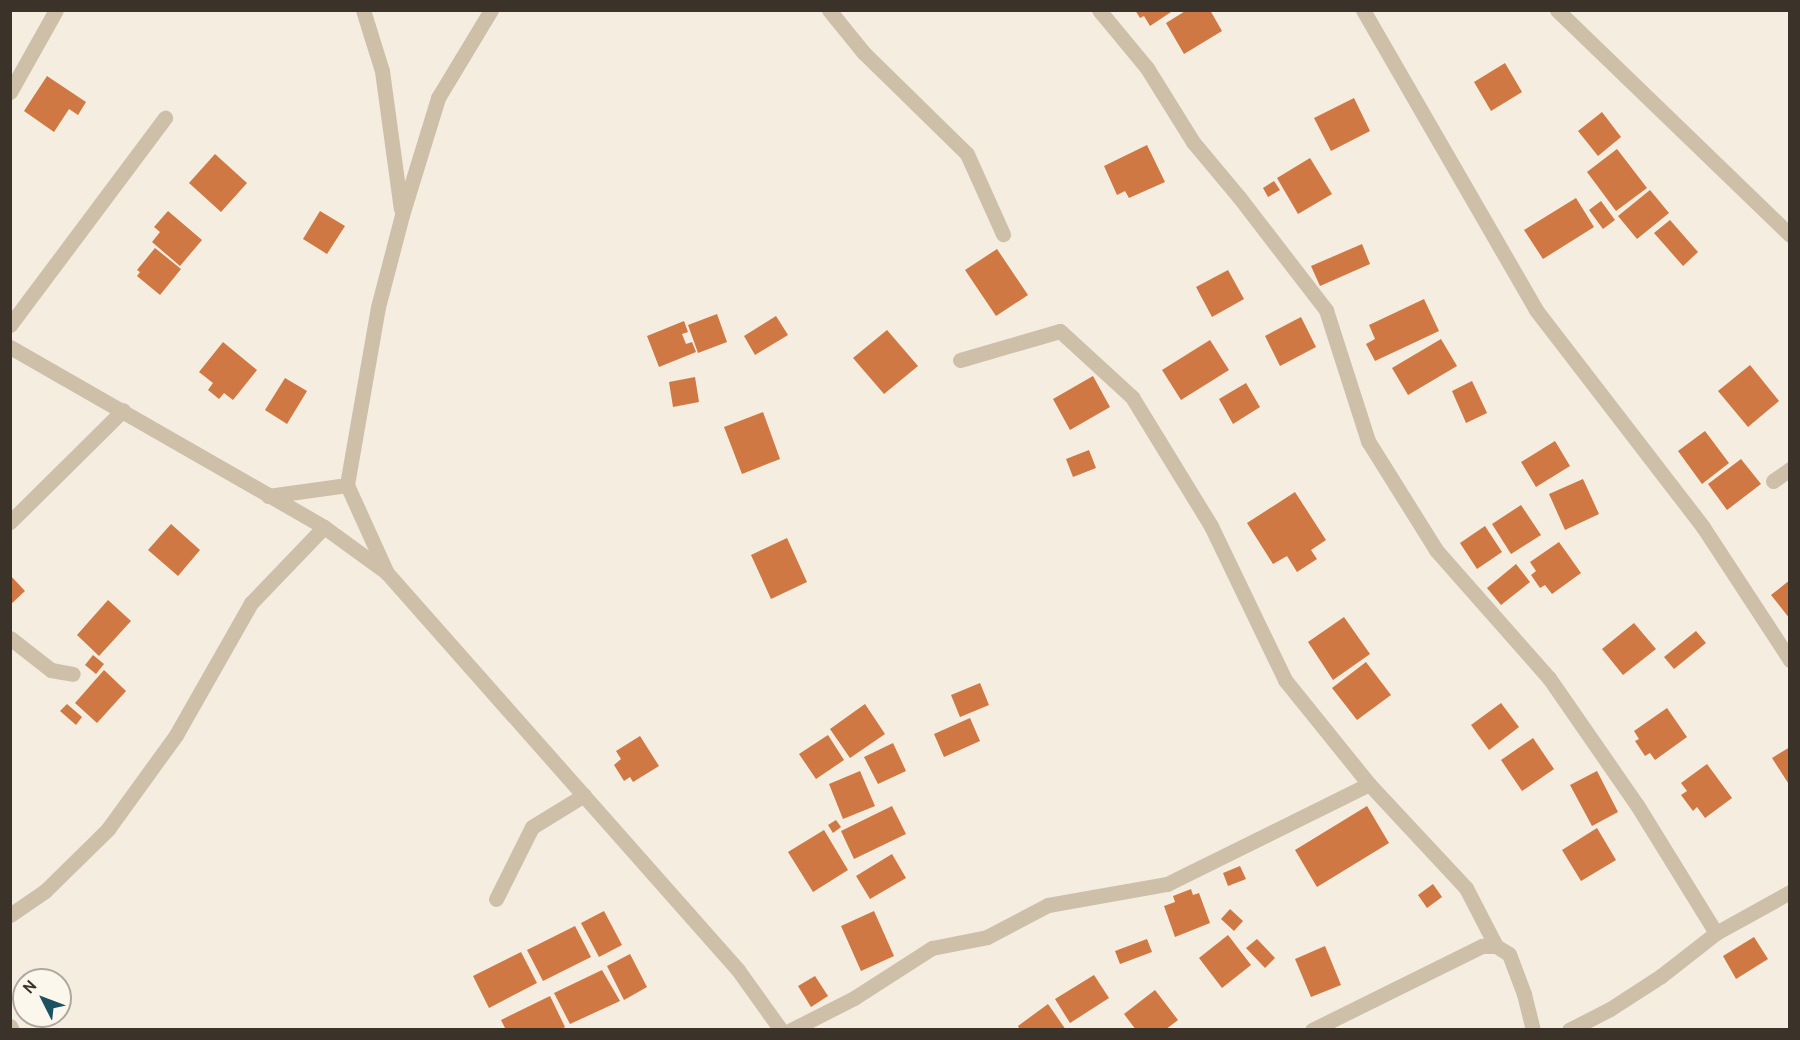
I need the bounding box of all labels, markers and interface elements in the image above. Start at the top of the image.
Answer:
north arrow [12,968,72,1028]
text: N [19,976,41,998]

